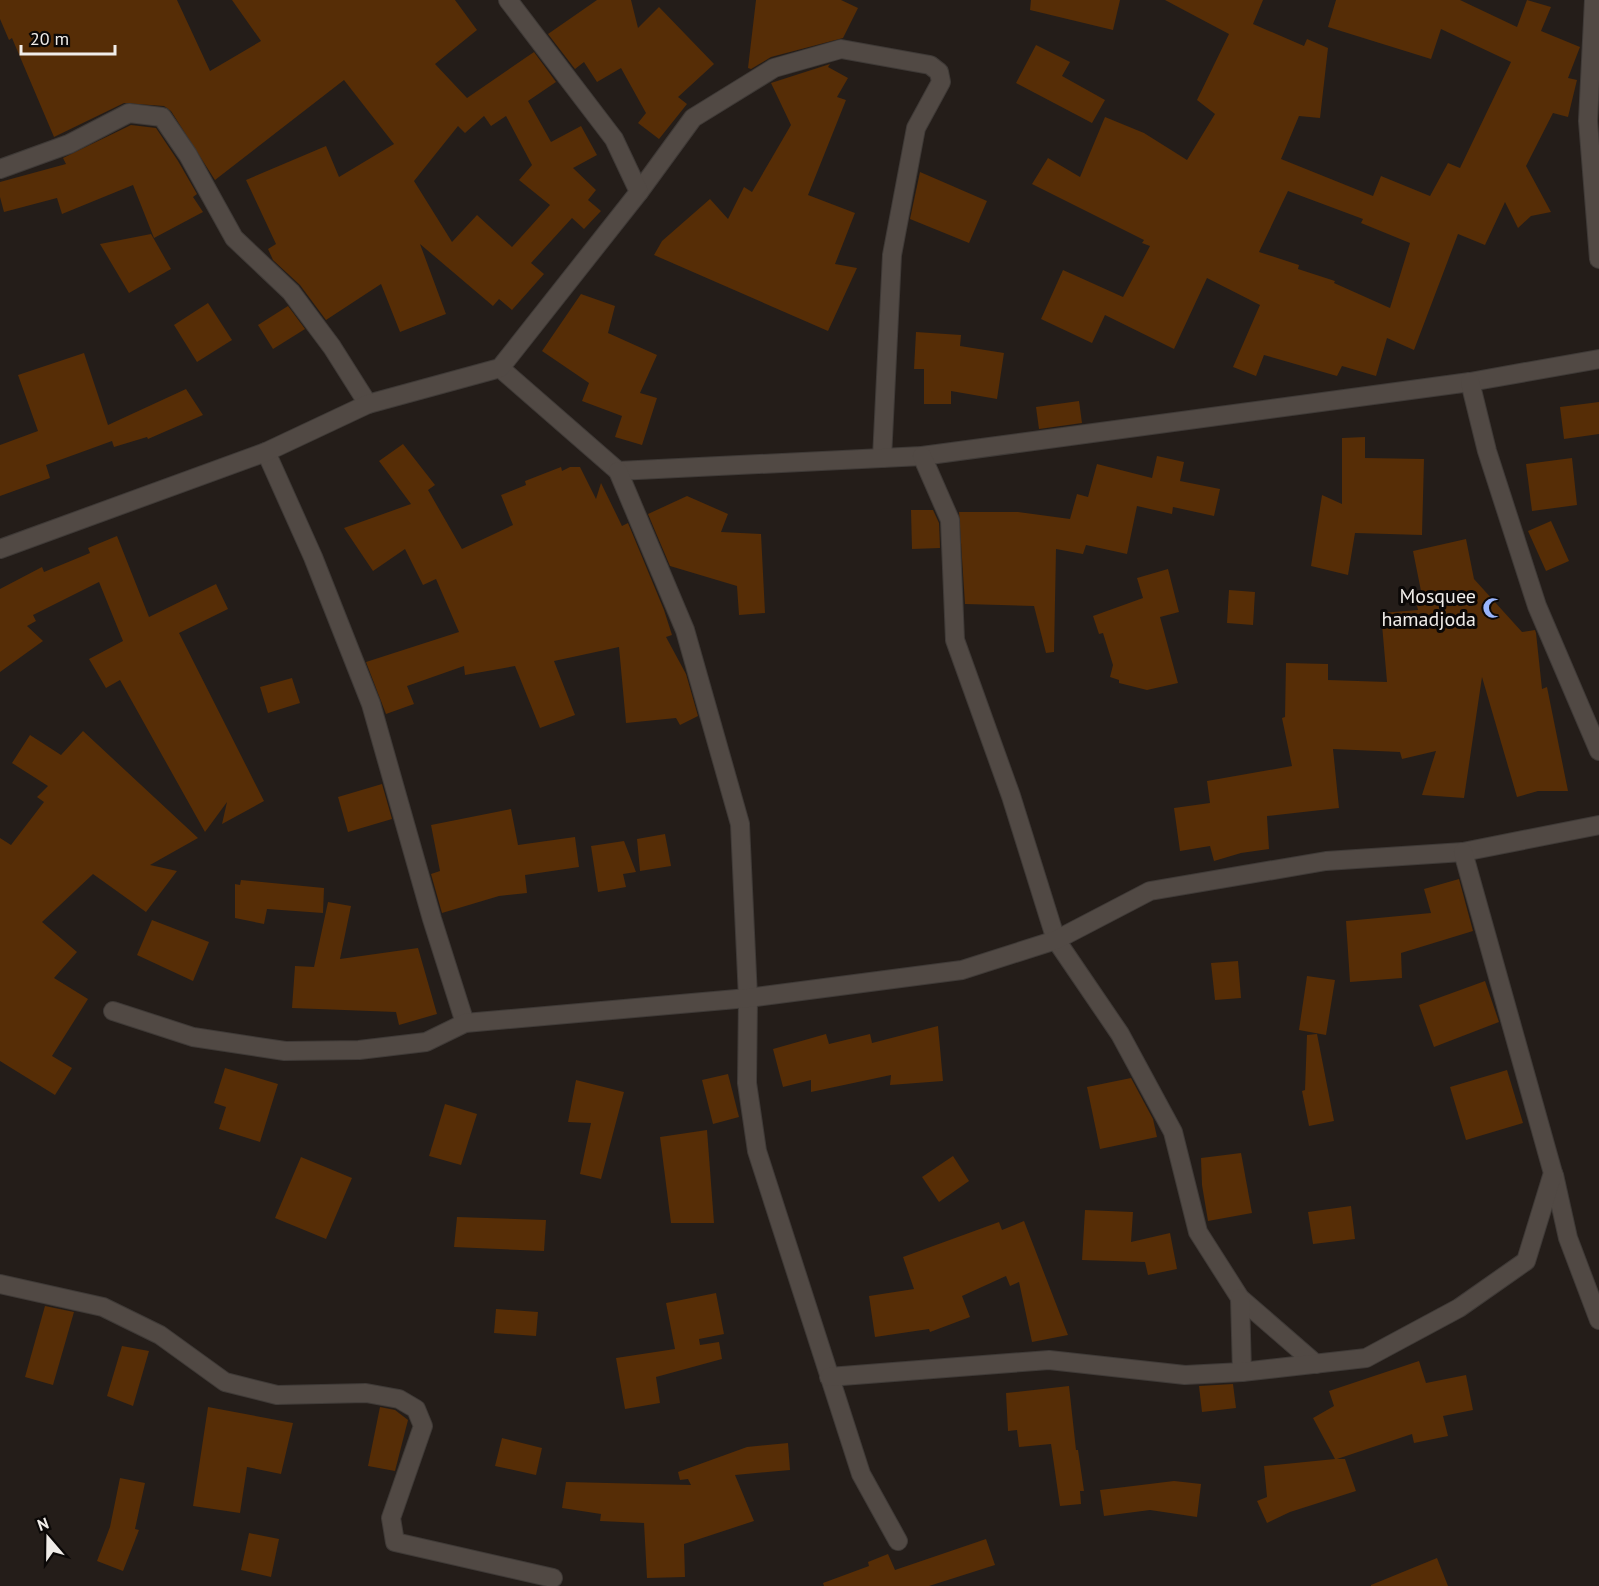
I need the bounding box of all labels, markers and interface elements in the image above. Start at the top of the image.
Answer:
scale bar [21,18,116,56]
text: 20 m [30,27,69,50]
place label: Mosquee hamadjoda [1381,583,1476,632]
mosque icon: Mosquee hamadjoda [1481,596,1505,620]
north arrow [18,1508,78,1568]
text: N [35,1513,51,1535]

